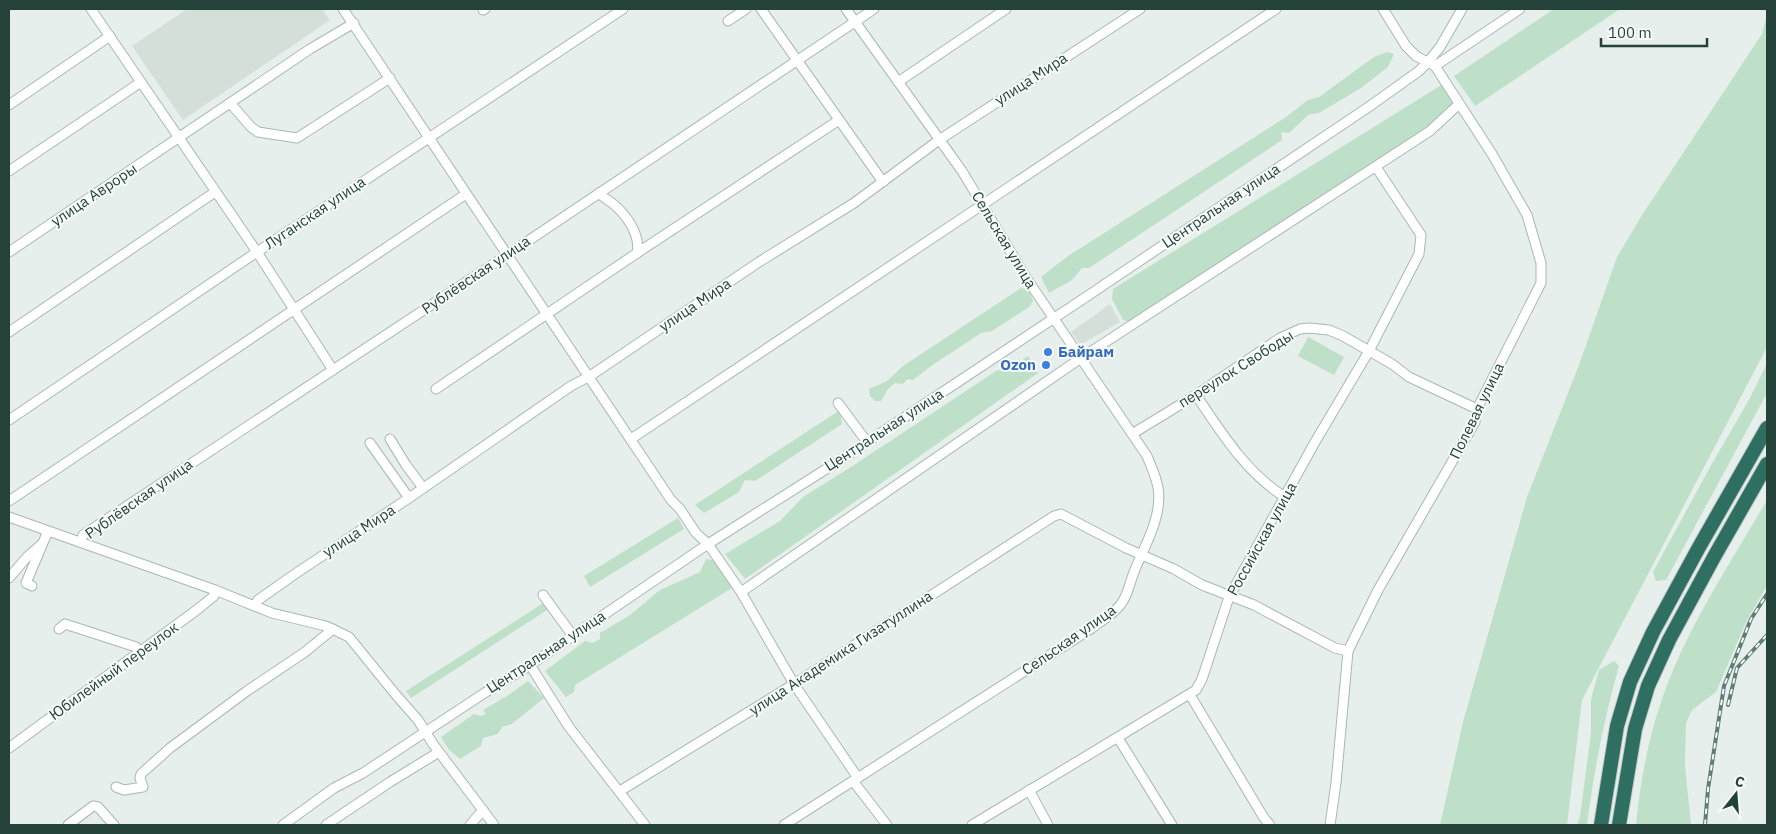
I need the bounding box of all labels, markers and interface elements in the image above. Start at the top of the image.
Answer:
scale bar [1601,15,1707,47]
text: 100 m [1608,23,1652,42]
street label: улица Мира [991,48,1071,109]
street label: улица Авроры [47,159,140,230]
street label: Центральная улица [1158,159,1283,252]
street label: Луганская улица [261,172,369,253]
street label: Сельская улица [968,187,1041,292]
street label: Рублёвская улица [418,231,534,318]
street label: улица Мира [655,274,734,336]
street label: переулок Свободы [1175,325,1297,412]
place label: Байрам [1058,342,1114,361]
marker: Байрам [1042,346,1054,358]
place label: Ozon [1000,355,1036,374]
marker: Ozon [1040,359,1052,371]
street label: Полевая улица [1445,359,1508,462]
street label: Центральная улица [821,384,947,475]
street label: Рублёвская улица [81,454,196,543]
street label: Российская улица [1223,479,1301,599]
street label: улица Мира [319,500,399,561]
street label: улица Академика Гизатуллина [745,586,936,719]
street label: Сельская улица [1018,600,1119,679]
street label: Центральная улица [483,606,609,697]
street label: Юбилейный переулок [45,617,182,724]
north arrow [1711,769,1761,819]
text: С [1733,772,1747,792]

